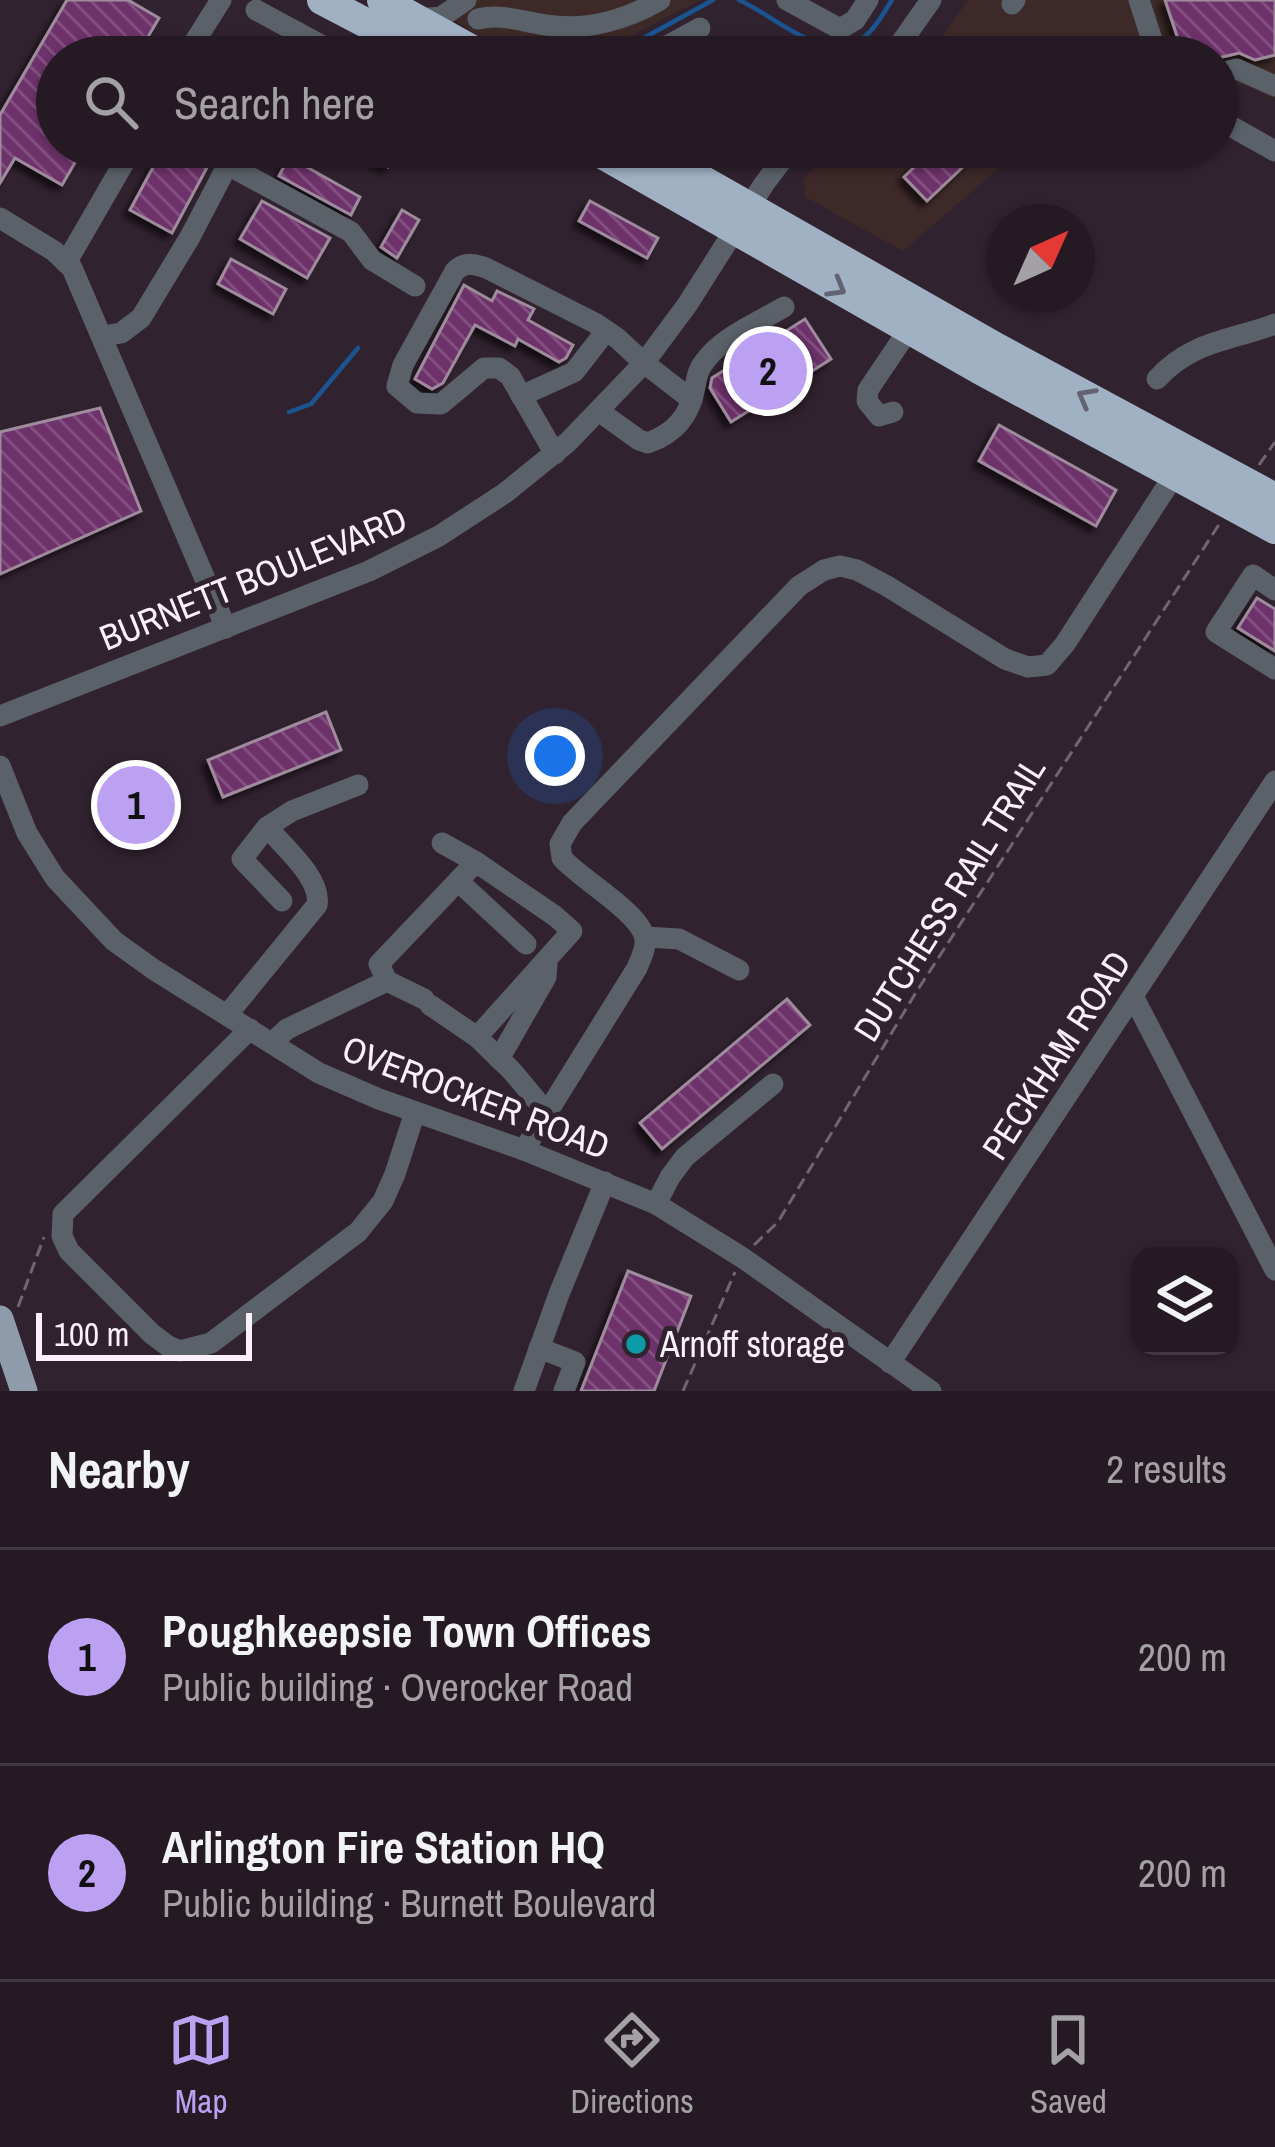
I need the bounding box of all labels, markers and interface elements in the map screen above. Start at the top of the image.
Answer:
search box [36,36,1239,168]
icon: search [78,69,144,135]
text: Search here [174,72,375,133]
north arrow [987,204,1095,312]
one-way arrow [824,274,846,297]
pin: 2 [729,326,807,416]
one-way arrow [1077,388,1098,411]
street label: BURNETT BOULEVARD [92,494,414,662]
your location [525,726,585,786]
street label: DUTCHESS RAIL TRAIL [842,748,1056,1050]
pin: 1 [97,760,175,850]
street label: PECKHAM ROAD [971,942,1141,1168]
street label: OVEROCKER ROAD [336,1024,616,1170]
map controls [1131,1247,1239,1355]
button: layers [1131,1247,1239,1355]
scale bar [36,1307,252,1360]
text: 100 m [54,1312,129,1356]
place label: Arnoff storage [659,1320,845,1368]
marker: Arnoff storage [623,1331,649,1357]
text: Nearby [48,1435,190,1504]
text: 2 results [1106,1443,1227,1495]
text: Poughkeepsie Town Offices [162,1600,651,1661]
text: 1 [78,1631,96,1683]
text: 200 m [1138,1631,1227,1683]
text: Public building · Overocker Road [162,1661,633,1713]
text: Arlington Fire Station HQ [162,1816,605,1877]
text: 2 [78,1847,96,1899]
text: 200 m [1138,1847,1227,1899]
text: Public building · Burnett Boulevard [162,1877,656,1929]
tab: Map [168,2007,234,2123]
tab: Directions [570,2007,694,2123]
tab: Saved [1030,2007,1107,2123]

